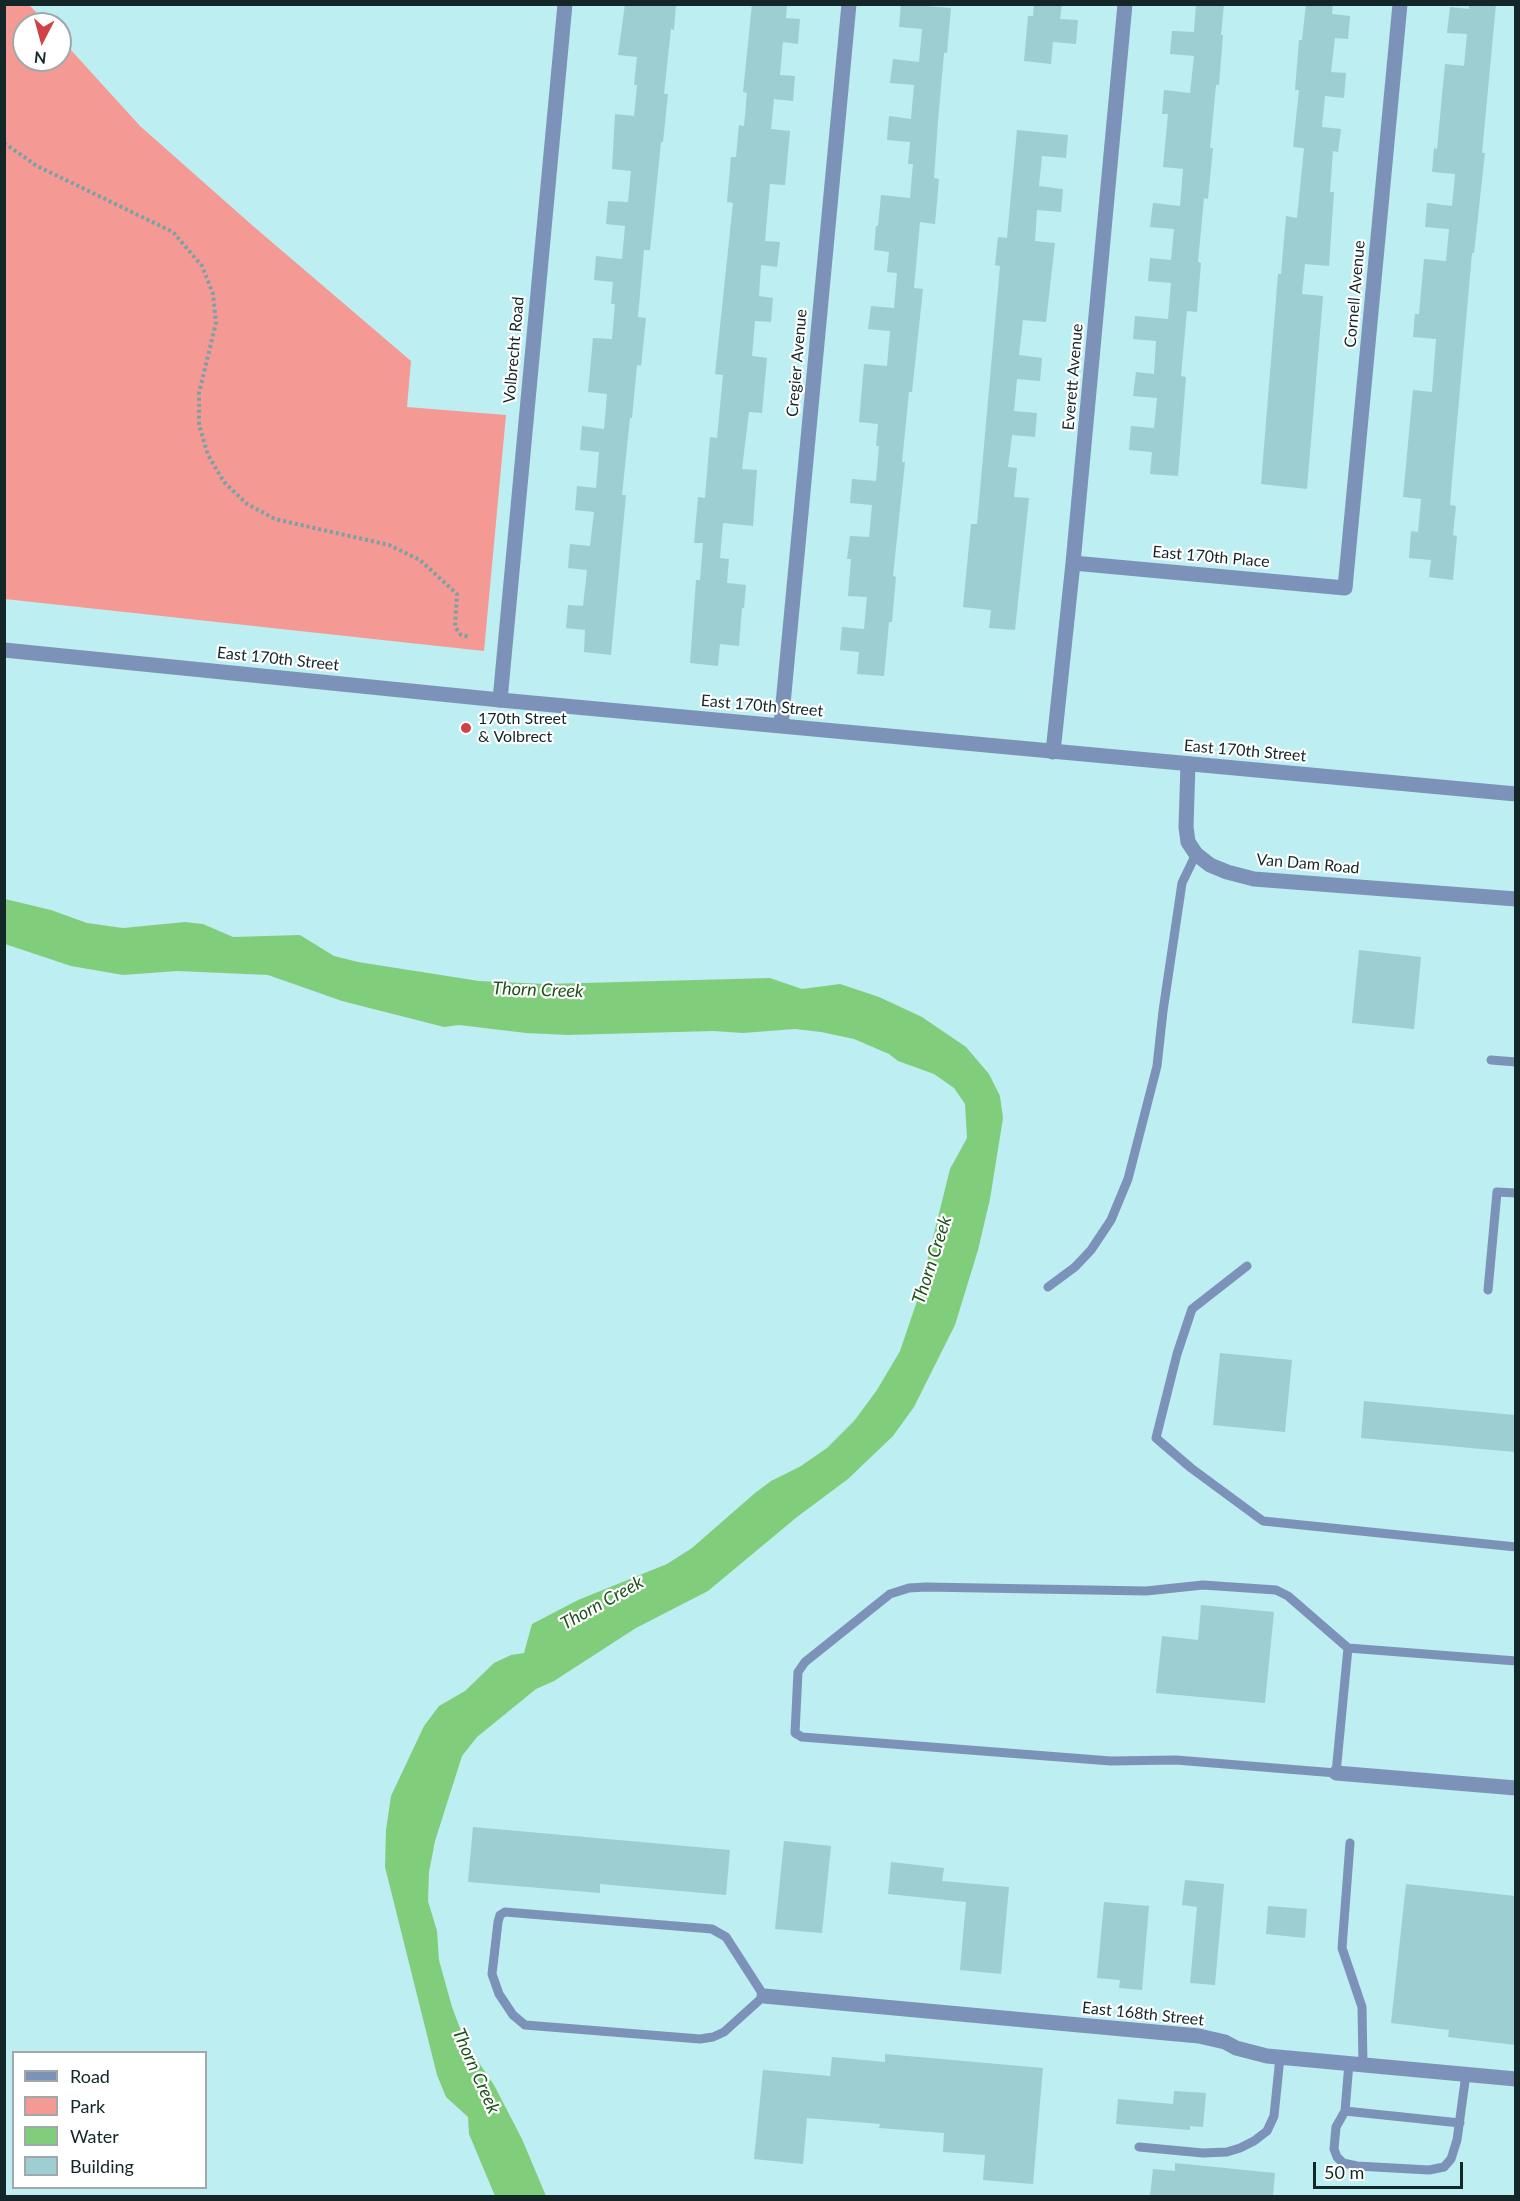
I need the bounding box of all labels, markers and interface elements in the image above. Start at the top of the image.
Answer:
north arrow [12,12,72,72]
text: N [33,48,47,69]
street label: Cornell Avenue [1341,240,1369,348]
street label: Volbrecht Road [500,296,528,404]
street label: Cregier Avenue [783,308,811,418]
street label: Everett Avenue [1059,323,1087,431]
street label: East 170th Place [1152,542,1270,572]
street label: East 170th Street [216,643,340,675]
street label: East 170th Street [700,691,824,721]
place label: 170th Street & Volbrect [478,709,567,747]
marker: 170th Street & Volbrect [459,721,473,735]
street label: East 170th Street [1183,736,1307,766]
street label: Van Dam Road [1256,850,1360,878]
water label: Thorn Creek [492,978,584,1002]
water label: Thorn Creek [908,1213,956,1307]
water label: Thorn Creek [557,1571,647,1635]
street label: East 168th Street [1081,1998,1205,2030]
water label: Thorn Creek [448,2025,504,2117]
legend [12,2051,207,2189]
text: Road [70,2065,110,2087]
text: Park [70,2095,105,2117]
text: Water [70,2125,119,2147]
scale bar [1316,2150,1466,2188]
text: Building [70,2155,134,2177]
text: 50 m [1324,2161,1364,2183]

